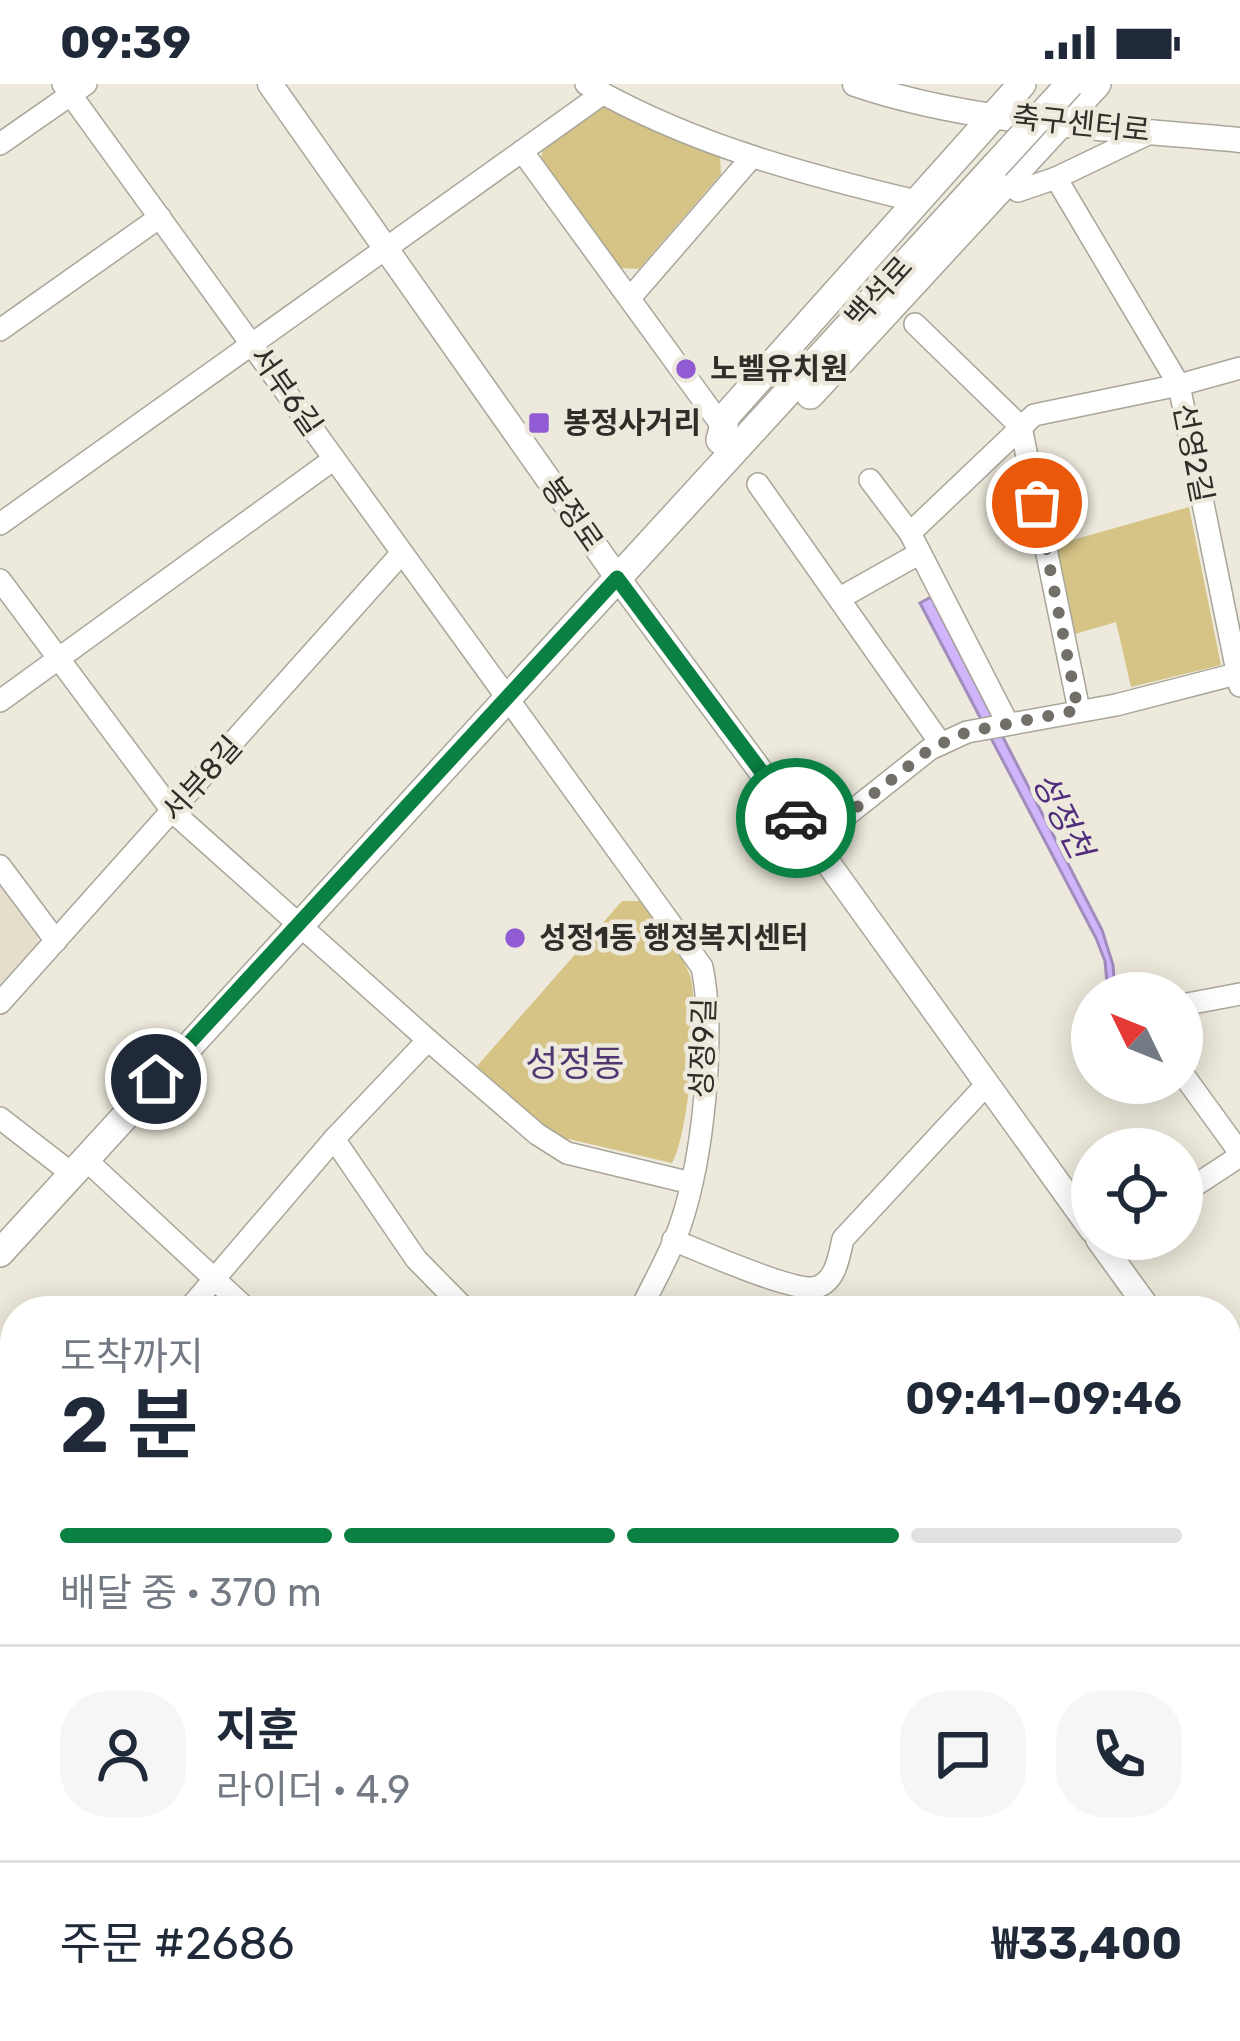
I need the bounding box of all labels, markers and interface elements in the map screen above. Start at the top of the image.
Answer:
text: 09:39 [60,16,191,69]
street label: 축구센터로 [1010,99,1152,149]
street label: 백석로 [838,249,920,335]
street label: 서부6길 [242,339,330,443]
place label: 노벨유치원 [710,351,848,387]
marker: 노벨유치원 [673,356,699,382]
street label: 선영2길 [1166,400,1220,506]
place label: 봉정사거리 [563,405,701,441]
marker: 봉정사거리 [526,410,552,436]
pin [986,452,1088,554]
street label: 봉정로 [534,470,610,558]
icon: bag [1004,470,1070,536]
street label: 서부8길 [155,729,249,829]
courier [736,758,856,878]
water label: 성정천 [1025,766,1102,868]
icon: car [763,785,829,851]
place label: 성정1동 행정복지센터 [539,920,809,956]
marker: 성정1동 행정복지센터 [502,925,528,951]
north arrow [1071,972,1203,1104]
map controls [1071,972,1203,1260]
street label: 성정9길 [683,997,723,1099]
pin [105,1028,207,1130]
district label: 성정동 [525,1042,625,1085]
icon: home [123,1046,189,1112]
button: locate [1071,1128,1203,1260]
text: 도착까지 [60,1334,204,1380]
text: 09:41–09:46 [905,1372,1182,1425]
text: 2 분 [60,1379,198,1472]
text: 배달 중 · 370 m [60,1570,322,1616]
button: person [60,1691,186,1817]
button: chat [900,1691,1026,1817]
button: phone [1056,1691,1182,1817]
text: 지훈 [216,1703,299,1756]
text: 라이더 · 4.9 [216,1767,410,1813]
text: 주문 #2686 [60,1917,295,1970]
text: ₩33,400 [992,1917,1182,1970]

